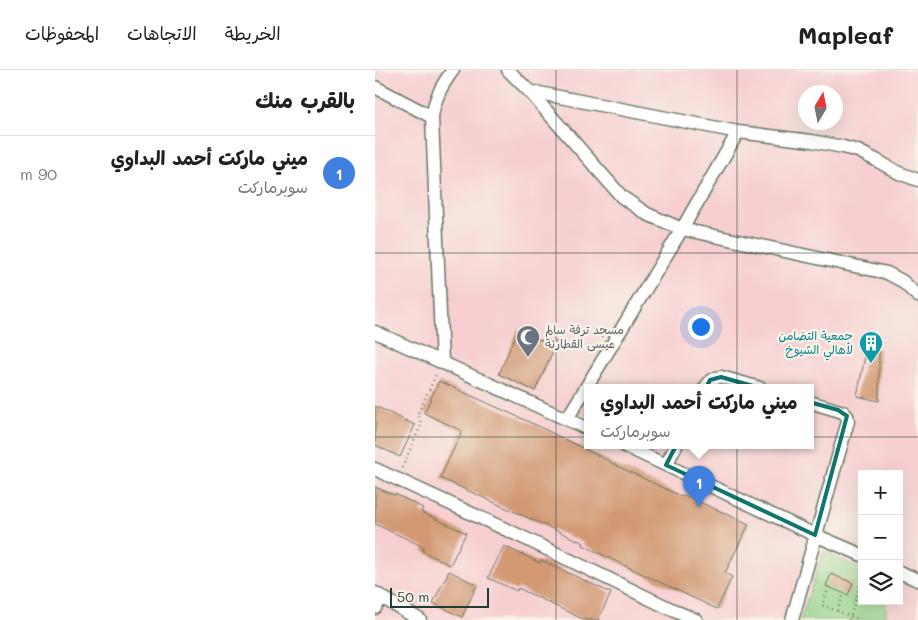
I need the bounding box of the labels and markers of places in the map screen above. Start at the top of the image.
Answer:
place label: مسجد ترفة سالم عيسى القطارنة [545,321,624,352]
mosque icon: مسجد ترفة سالم عيسى القطارنة [515,324,541,358]
place label: جمعية التضامن لأهالي الشيوخ [778,327,853,361]
building icon: جمعية التضامن لأهالي الشيوخ [858,330,884,364]
pin: 1 [683,466,715,507]

